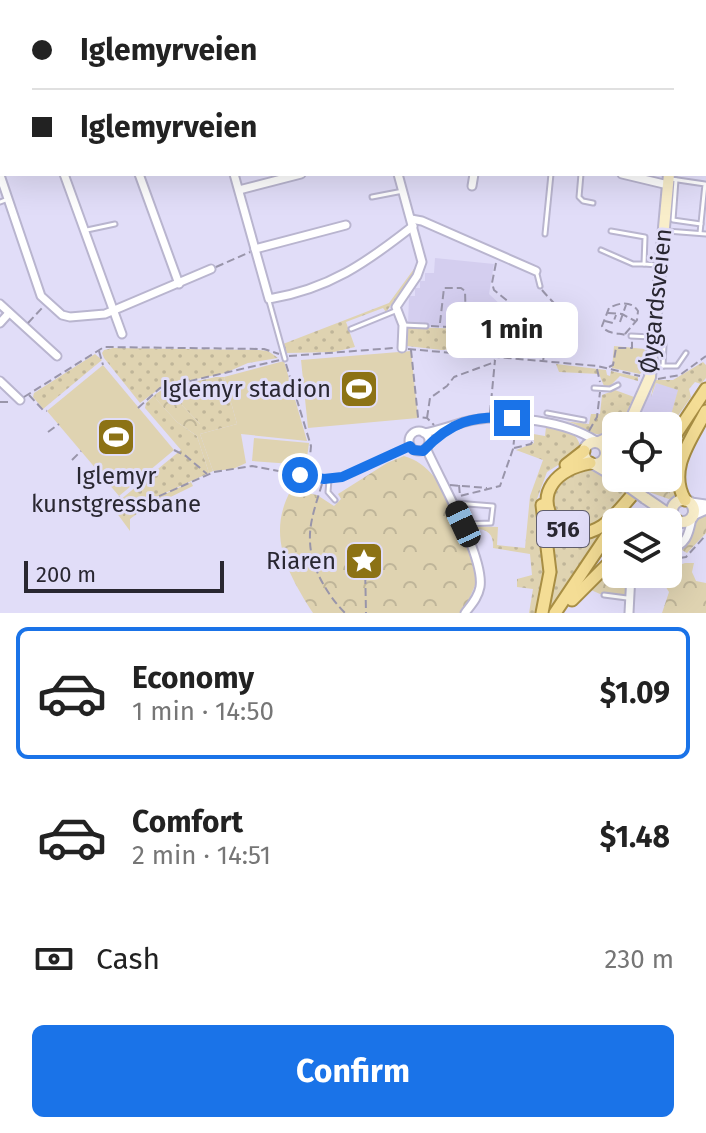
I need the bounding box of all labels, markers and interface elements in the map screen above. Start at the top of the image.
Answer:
text: Iglemyrveien [80,32,257,68]
text: Iglemyrveien [80,109,257,145]
street label: Øygardsveien [634,227,678,375]
callout: 1 min [446,302,578,358]
text: 1 min [481,314,543,345]
sports icon: Iglemyr stadion [338,368,380,410]
place label: Iglemyr stadion [162,375,331,403]
route end [494,400,530,436]
map controls [602,412,682,588]
button: locate [602,412,682,492]
sports icon: Iglemyr kunstgressbane [95,416,137,458]
route start [282,457,318,493]
place label: Iglemyr kunstgressbane [31,462,201,518]
car [442,497,484,551]
button: layers [602,508,682,588]
road number: 516 [537,511,589,547]
place icon: Riaren [343,540,385,582]
place label: Riaren [266,547,336,575]
scale bar [24,557,224,593]
text: 200 m [36,561,96,588]
icon: car [36,657,108,729]
text: Economy [132,660,254,696]
text: $1.09 [600,675,670,711]
text: 1 min · 14:50 [132,696,274,727]
icon: car [36,801,108,873]
text: Comfort [132,804,243,840]
text: $1.48 [600,819,670,855]
text: 2 min · 14:51 [132,840,271,871]
icon: cash [32,937,76,981]
text: Cash [96,941,160,977]
text: 230 m [605,944,674,975]
button: Confirm [32,1025,674,1117]

